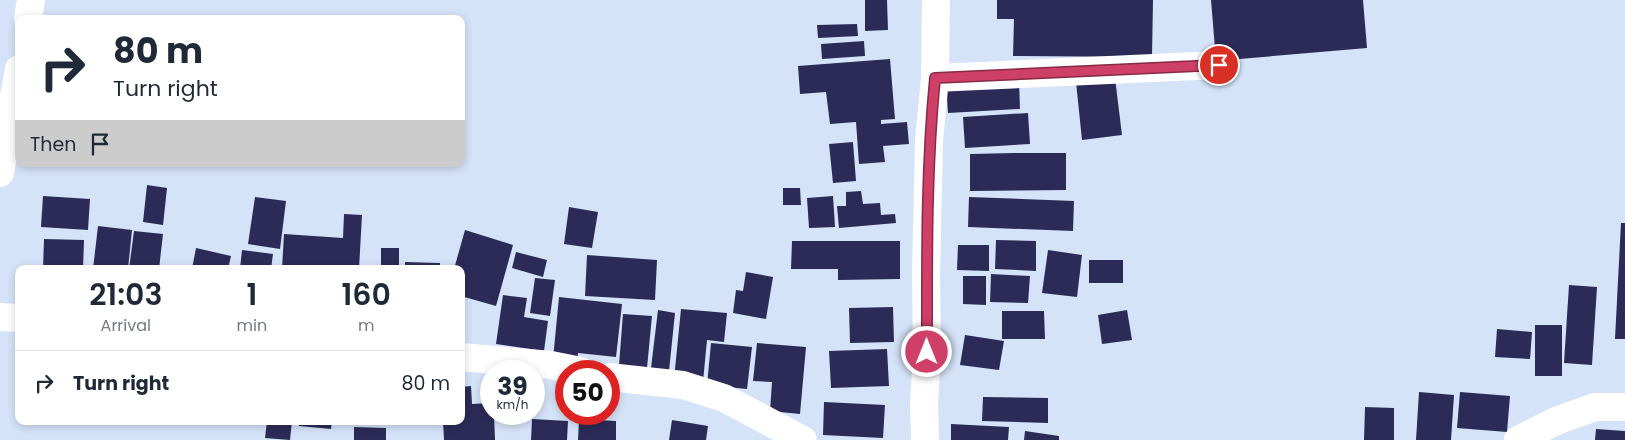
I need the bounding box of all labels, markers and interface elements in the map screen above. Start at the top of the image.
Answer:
text: 80 m [113,26,203,75]
icon: right [30,35,95,100]
pin [1198,44,1240,86]
icon: arrive [1205,51,1233,79]
text: Turn right [113,73,218,104]
icon: arrive [86,130,114,158]
text: Then [30,131,76,158]
text: 21:03 [89,273,162,316]
text: 1 [247,273,257,316]
text: 160 [341,273,391,316]
text: Arrival [101,314,151,337]
text: min [237,314,267,337]
text: m [358,314,374,337]
position arrow [900,325,952,377]
speed limit sign: 50 [555,360,620,425]
icon: right [30,369,58,397]
text: 39 [497,369,528,404]
text: Turn right [73,370,169,397]
text: 80 m [401,370,450,397]
text: km/h [497,396,528,413]

